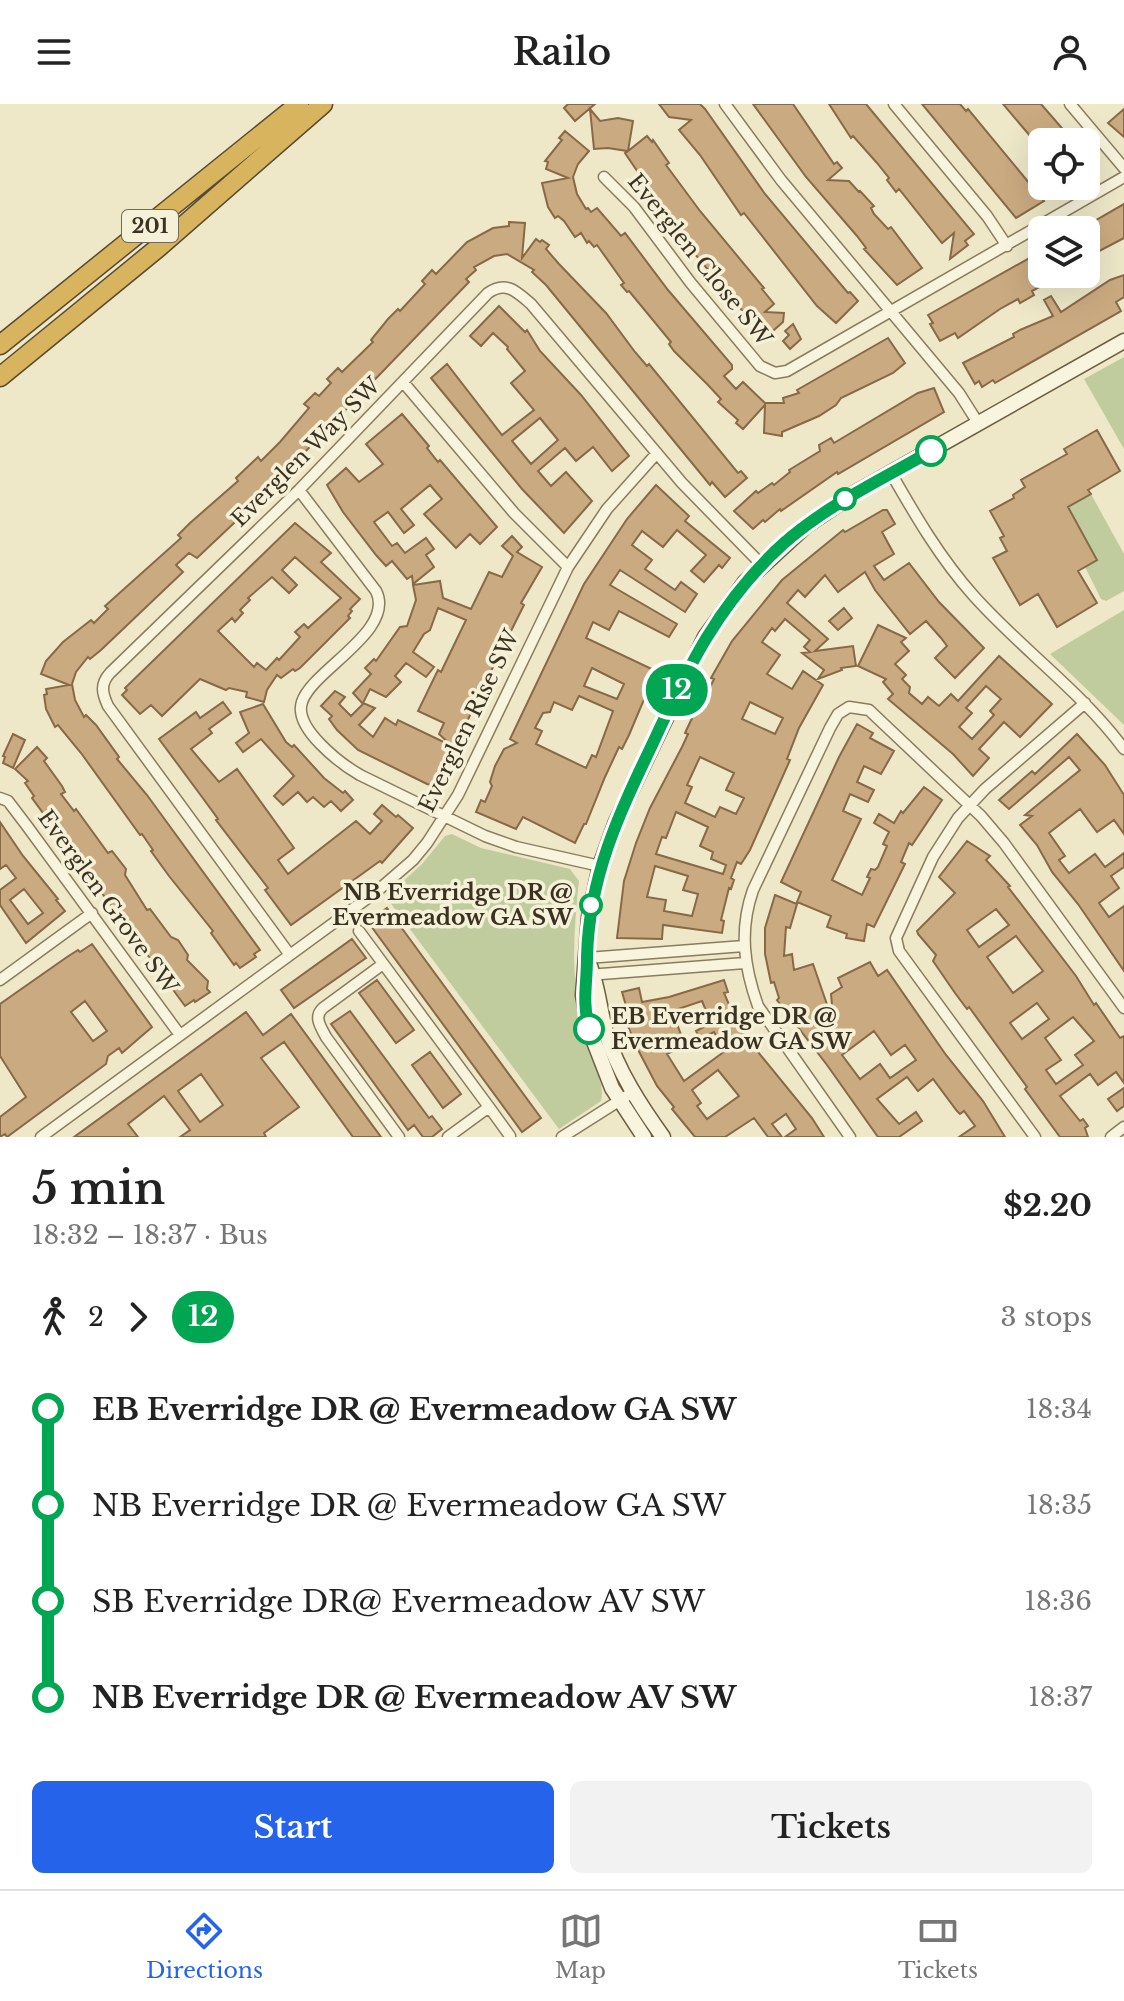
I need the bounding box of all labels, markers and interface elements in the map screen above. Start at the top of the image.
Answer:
icon: menu [32,30,76,74]
text: Railo [513,30,611,75]
icon: person [1048,30,1092,74]
map controls [1028,128,1100,288]
button: locate [1028,128,1100,200]
street label: Everglen Close SW [622,168,779,353]
road number: 201 [122,210,178,242]
button: layers [1028,216,1100,288]
street label: Everglen Way SW [226,371,387,532]
unlabelled marker [916,436,946,466]
unlabelled marker [834,488,856,510]
street label: Everglen Rise SW [413,624,525,817]
line badge: 12 [641,664,713,716]
text: 12 [662,672,692,707]
street label: Everglen Grove SW [32,805,185,1000]
place label: NB Everridge DR @ Evermeadow GA SW [332,879,574,931]
marker: NB Everridge DR @ Evermeadow GA SW [580,894,602,916]
place label: EB Everridge DR @ Evermeadow GA SW [611,1003,853,1055]
marker: EB Everridge DR @ Evermeadow GA SW [574,1014,604,1044]
text: 5 min [32,1161,165,1216]
text: $2.20 [1003,1187,1092,1224]
text: 18:32 – 18:37 · Bus [32,1219,268,1251]
icon: walk [32,1295,76,1339]
icon: forward [116,1295,160,1339]
text: 12 [188,1299,218,1334]
text: 2 [88,1301,104,1333]
text: 3 stops [1000,1301,1092,1333]
text: EB Everridge DR @ Evermeadow GA SW [92,1391,737,1428]
text: 18:34 [1026,1393,1092,1425]
text: NB Everridge DR @ Evermeadow GA SW [92,1487,726,1524]
text: 18:35 [1026,1489,1092,1521]
text: SB Everridge DR@ Evermeadow AV SW [92,1583,705,1620]
text: 18:36 [1025,1585,1092,1617]
text: NB Everridge DR @ Evermeadow AV SW [92,1679,737,1716]
text: 18:37 [1028,1681,1092,1713]
button: Start [32,1781,554,1873]
button: Tickets [570,1781,1092,1873]
tab: Directions [146,1909,263,1984]
tab: Map [555,1909,606,1984]
tab: Tickets [898,1909,978,1984]

